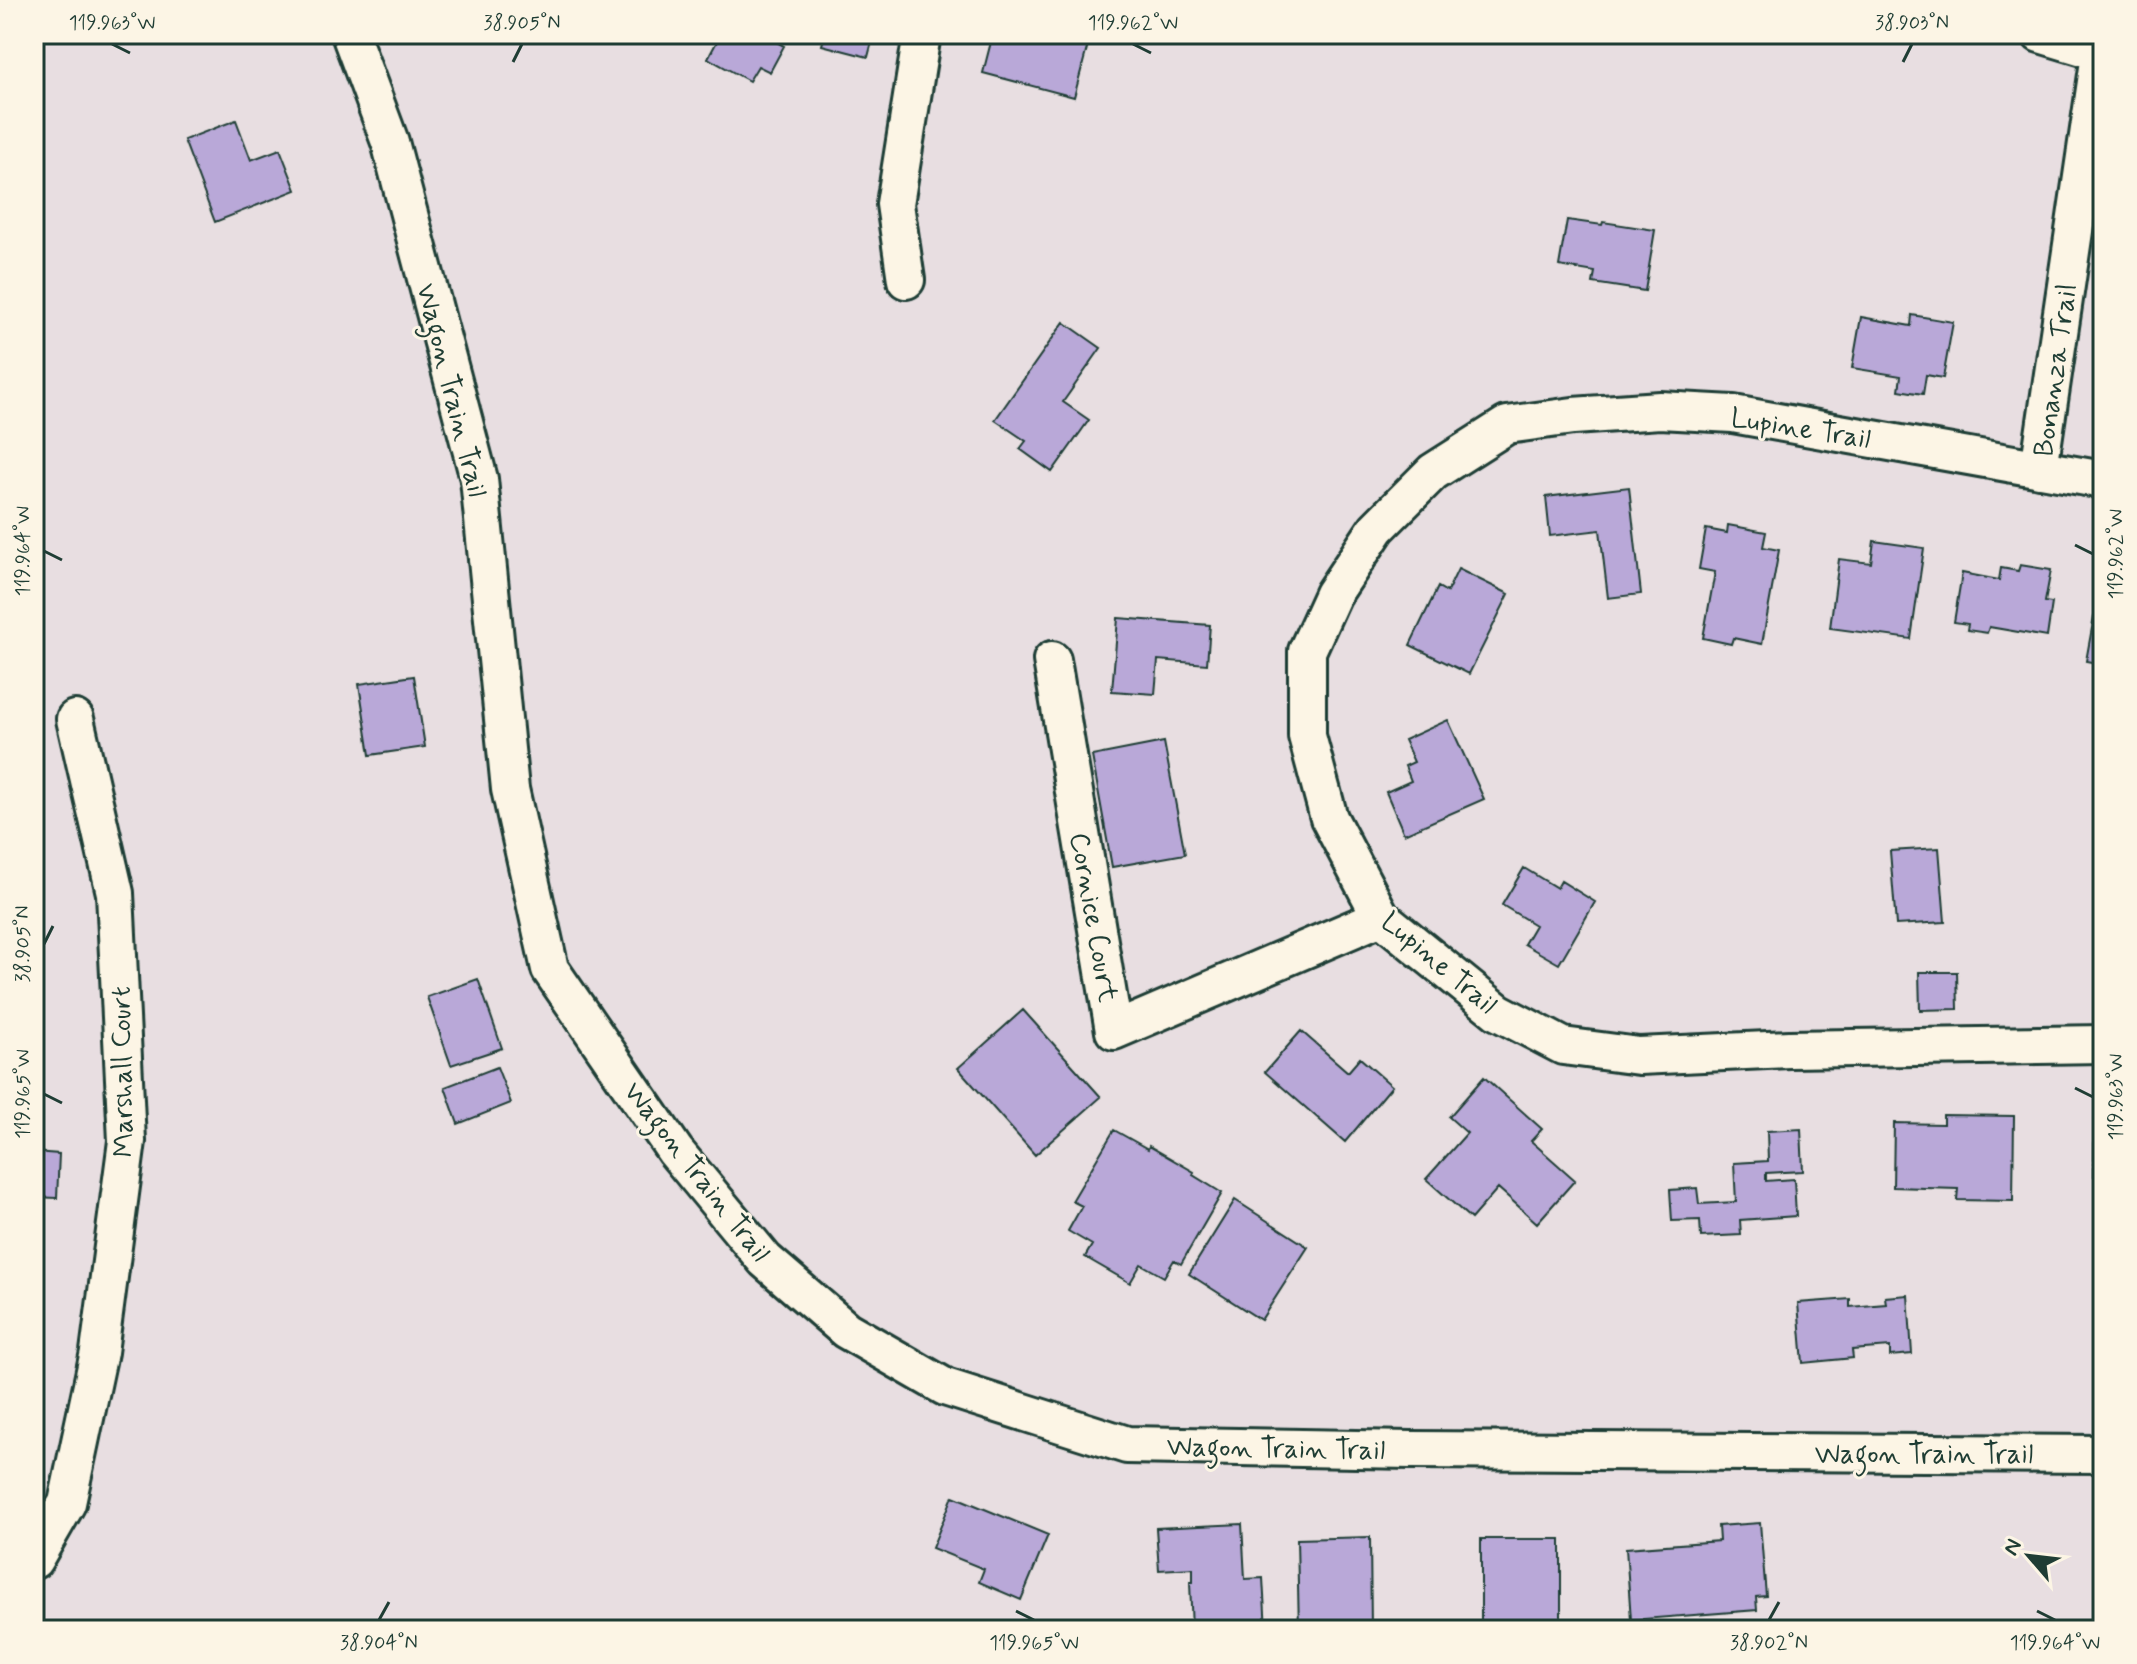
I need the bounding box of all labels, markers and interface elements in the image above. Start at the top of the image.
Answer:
text: 119.963°W [69,10,155,37]
text: 38.905°N [483,10,561,37]
text: 119.962°W [1088,10,1178,37]
text: 38.903°N [1875,10,1949,37]
street label: Wagon Train Trail [403,280,495,502]
street label: Bonanza Trail [2026,281,2087,459]
street label: Lupine Trail [1728,400,1873,459]
text: 119.964°W [10,506,37,596]
text: 119.962°W [2103,509,2130,599]
street label: Cornice Court [1059,830,1126,1006]
street label: Lupine Trail [1372,904,1504,1023]
text: 38.905°N [10,905,37,983]
street label: Marshall Court [104,986,143,1158]
text: 119.965°W [10,1049,37,1139]
text: 119.963°W [2103,1054,2130,1140]
street label: Wagon Train Trail [612,1075,778,1272]
street label: Wagon Train Trail [1166,1429,1386,1473]
street label: Wagon Train Trail [1815,1437,2033,1477]
north arrow [1989,1516,2069,1596]
text: N [1997,1535,2029,1561]
text: 38.904°N [340,1630,418,1657]
text: 119.965°W [989,1630,1079,1657]
text: 38.902°N [1730,1630,1808,1657]
text: 119.964°W [2010,1630,2100,1657]

